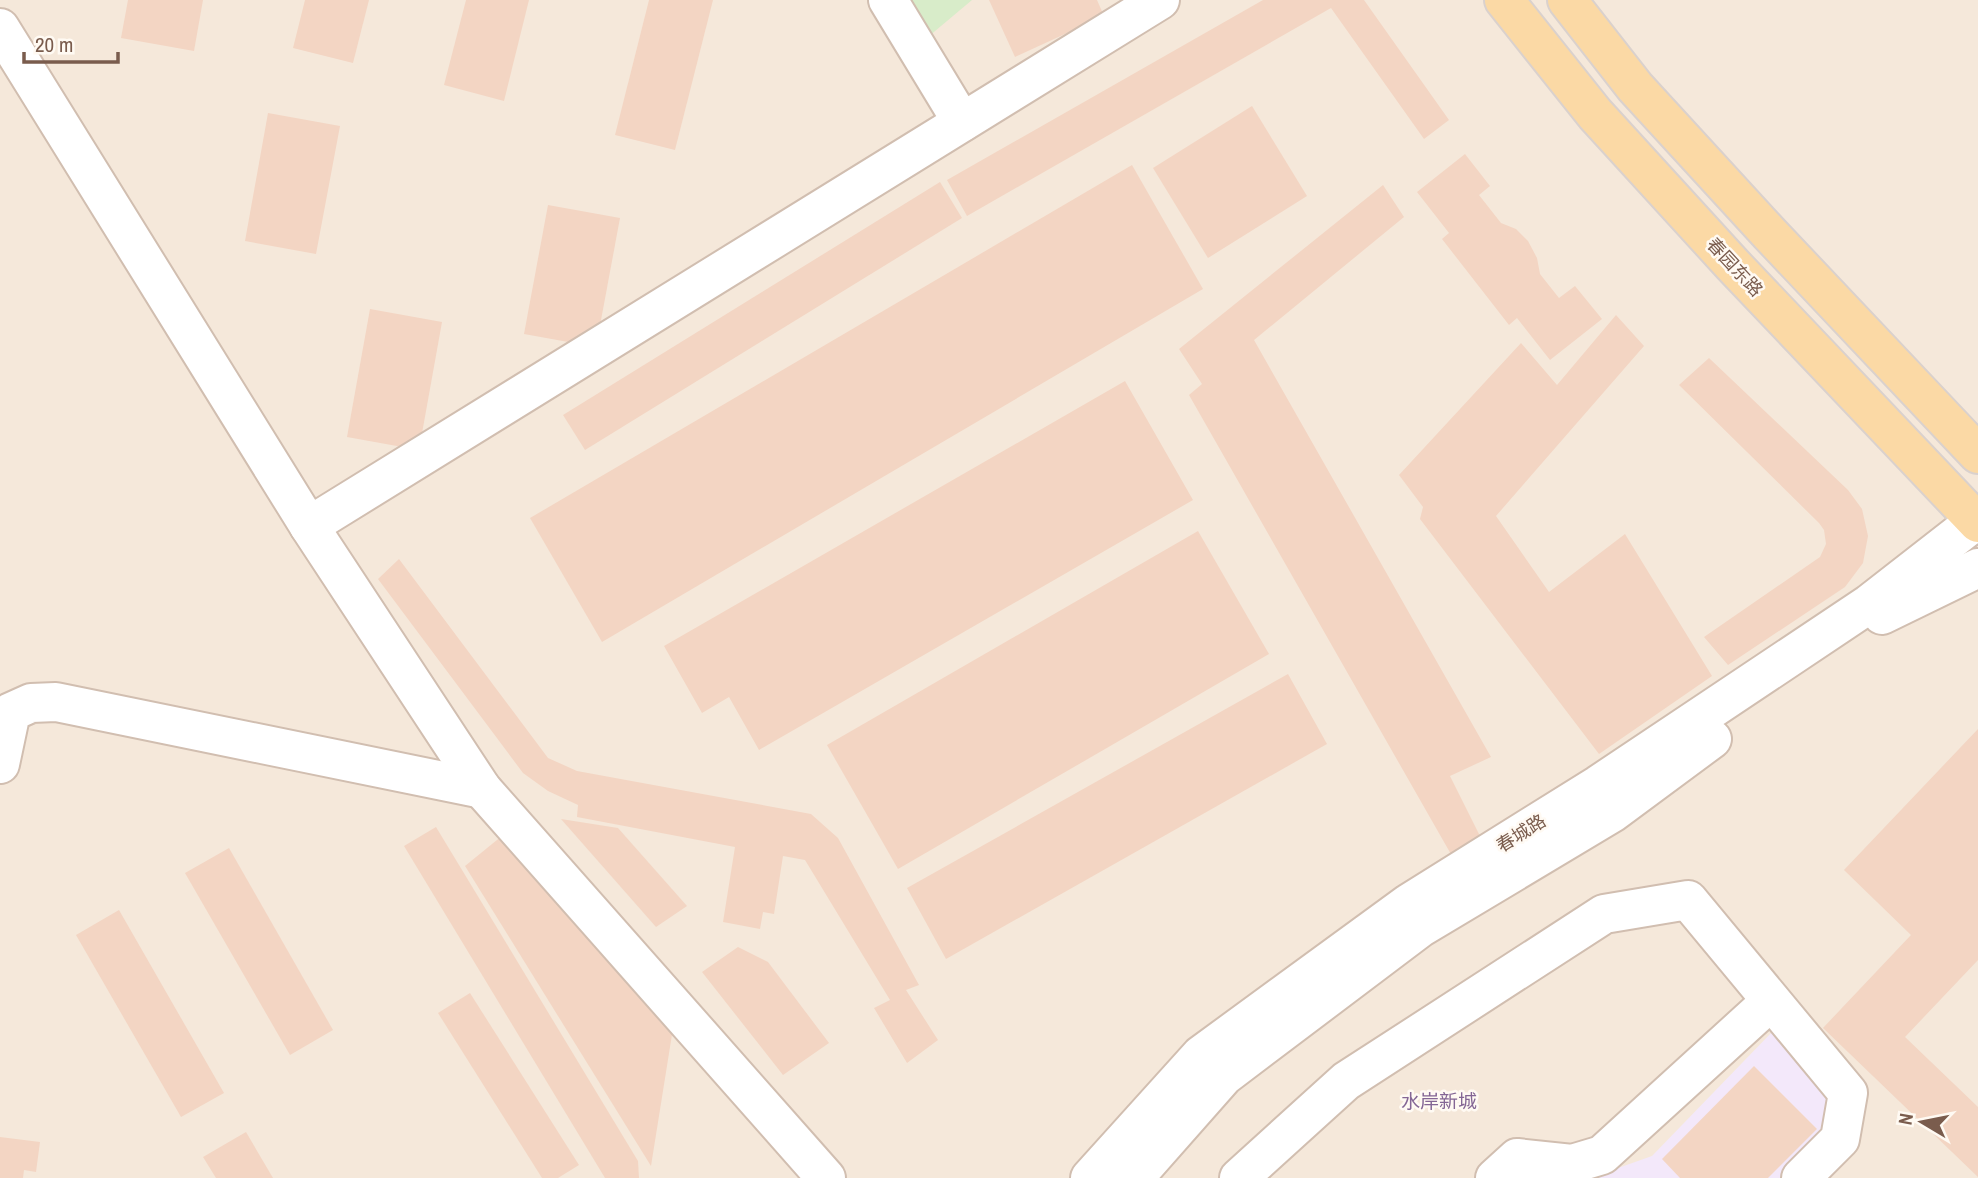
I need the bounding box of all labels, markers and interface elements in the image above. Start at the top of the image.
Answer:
scale bar [24,21,119,65]
text: 20 m [35,30,73,59]
street label: 春园东路 [1701,232,1769,302]
street label: 春城路 [1491,808,1551,858]
north arrow [1887,1087,1957,1157]
district label: 水岸新城 [1401,1088,1477,1114]
text: N [1891,1111,1919,1127]

